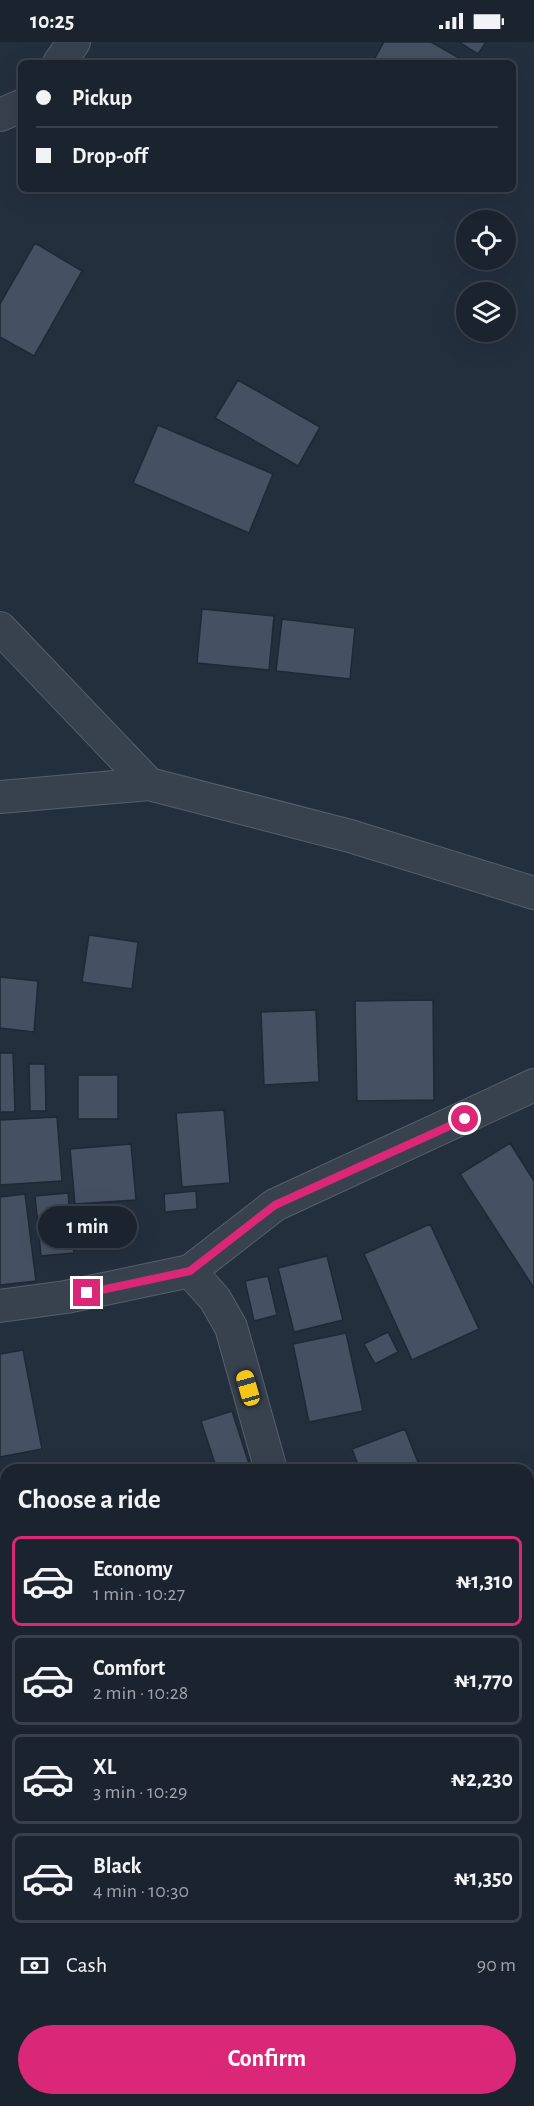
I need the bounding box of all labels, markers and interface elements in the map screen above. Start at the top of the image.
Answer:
text: 10:25 [30,10,74,32]
text: Pickup [72,87,132,109]
text: Drop-off [72,145,148,167]
map controls [456,210,516,342]
button: locate [456,210,516,270]
button: layers [456,282,516,342]
route start [451,1105,478,1132]
callout: 1 min [38,1206,136,1248]
text: 1 min [66,1217,109,1237]
route end [73,1279,100,1306]
car [234,1368,262,1408]
text: Choose a ride [18,1486,161,1513]
icon: car [21,1554,75,1608]
text: Economy [93,1558,173,1580]
text: ₦1,310 [456,1570,513,1592]
text: 1 min · 10:27 [93,1584,185,1604]
icon: car [21,1653,75,1707]
text: Comfort [93,1657,165,1679]
text: ₦1,770 [454,1669,513,1691]
text: 2 min · 10:28 [93,1683,188,1703]
icon: car [21,1752,75,1806]
text: XL [93,1756,116,1778]
text: ₦2,230 [451,1768,513,1790]
text: 3 min · 10:29 [93,1782,187,1802]
icon: car [21,1851,75,1905]
text: Black [93,1855,141,1877]
text: ₦1,350 [454,1867,513,1889]
text: 4 min · 10:30 [93,1881,189,1901]
icon: cash [18,1949,51,1982]
text: Cash [66,1954,107,1976]
text: 90 m [477,1955,516,1975]
button: Confirm [18,2025,516,2094]

